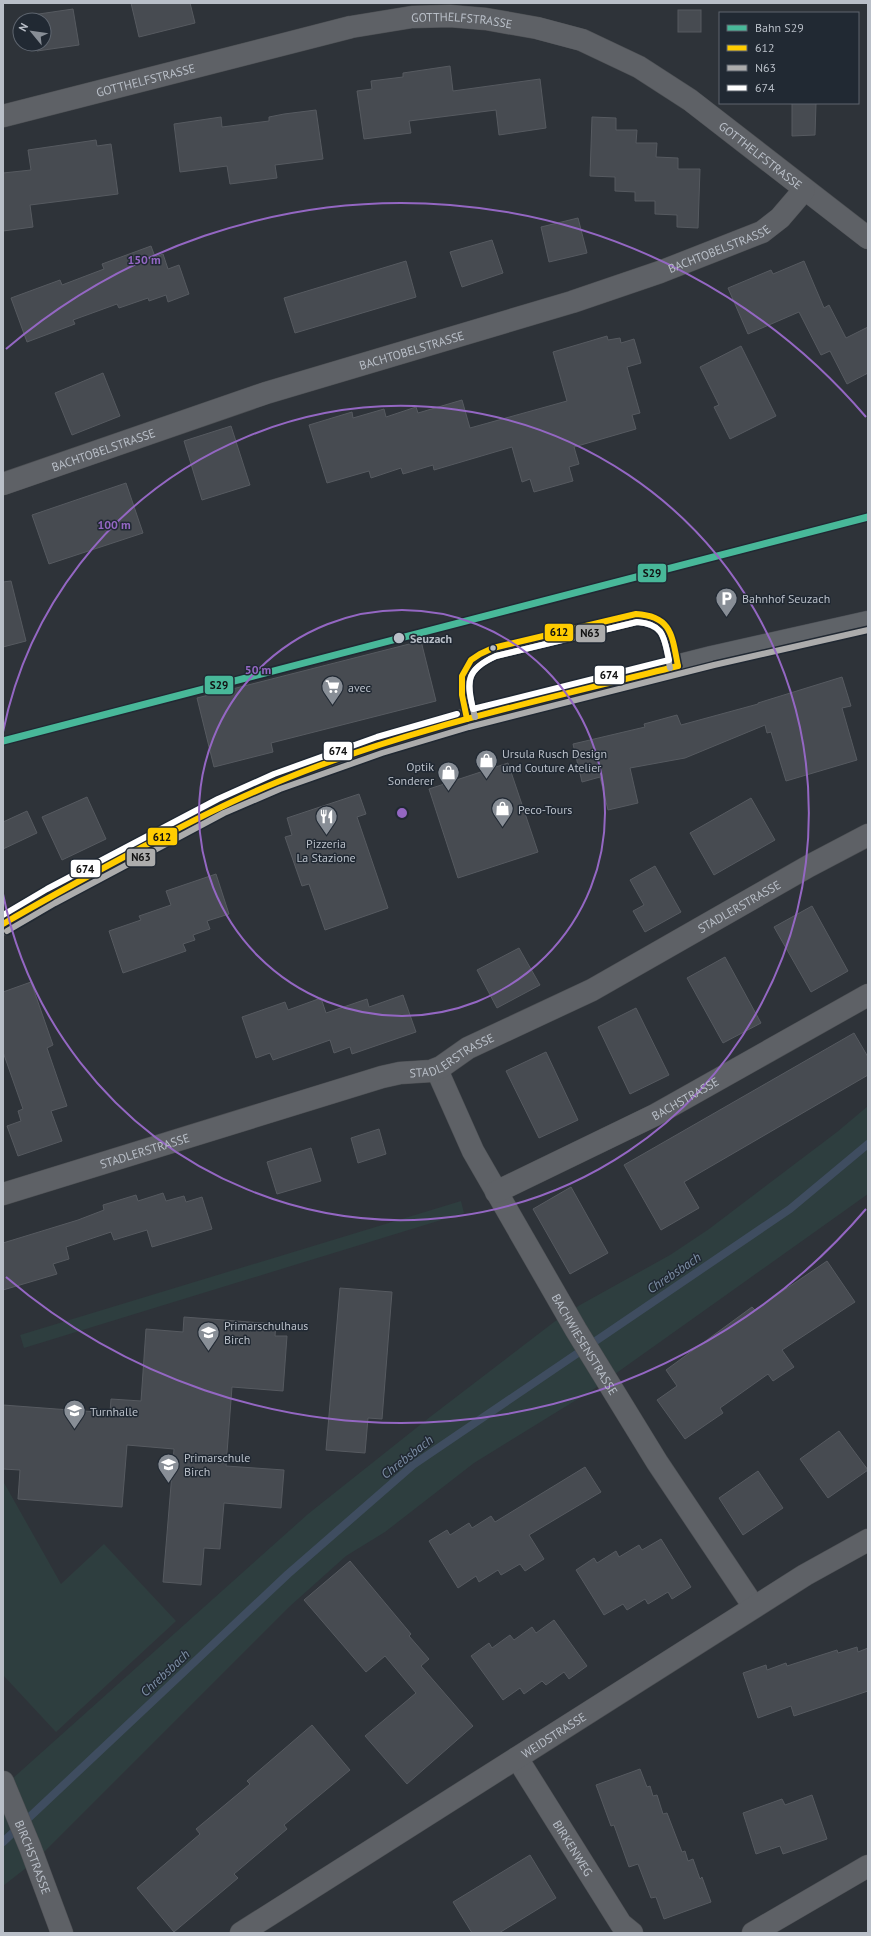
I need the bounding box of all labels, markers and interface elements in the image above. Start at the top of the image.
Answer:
street label: GOTTHELFSTRASSE [411,8,514,31]
north arrow [12,12,52,52]
legend [719,12,859,104]
text: Bahn S29 [755,20,804,35]
text: N [15,21,31,34]
text: 612 [755,40,775,55]
street label: GOTTHELFSTRASSE [94,60,197,99]
text: N63 [755,60,776,75]
text: 674 [755,80,775,95]
street label: GOTTHELFSTRASSE [716,118,806,192]
street label: BACHTOBELSTRASSE [666,221,773,276]
text: 150 m [127,252,161,267]
street label: BACHTOBELSTRASSE [357,327,466,372]
street label: BACHTOBELSTRASSE [49,424,157,474]
text: 100 m [97,517,131,532]
line badge: S29 [637,563,667,583]
text: S29 [643,566,661,580]
parking icon: Bahnhof Seuzach [714,585,740,618]
place label: Bahnhof Seuzach [742,591,830,606]
line badge: 612 [544,623,574,642]
line badge: N63 [575,624,606,643]
text: 612 [550,625,568,639]
text: N63 [580,626,600,640]
marker: Seuzach [392,631,406,645]
place label: Seuzach [410,631,452,646]
unlabelled marker [488,643,498,653]
text: 50 m [245,662,271,677]
line badge: 674 [594,665,625,685]
text: 674 [600,668,619,682]
supermarket icon: avec [320,674,346,707]
line badge: S29 [204,675,234,695]
text: S29 [210,678,228,692]
place label: avec [348,680,372,695]
line badge: 674 [323,741,353,761]
text: 674 [329,744,348,758]
place label: Ursula Rusch Design und Couture Atelier [502,746,607,775]
shop icon: Ursula Rusch Design und Couture Atelier [473,747,499,780]
place label: Optik Sonderer [388,759,434,788]
shop icon: Optik Sonderer [436,760,462,793]
shop icon: Peco-Tours [489,796,515,829]
place label: Peco-Tours [518,802,572,817]
restaurant icon: Pizzeria La Stazione [313,803,339,836]
centre of rings [395,806,409,820]
line badge: 612 [147,827,178,846]
text: 612 [153,830,171,844]
place label: Pizzeria La Stazione [296,836,356,865]
line badge: N63 [126,848,156,867]
text: N63 [131,850,151,864]
line badge: 674 [70,859,101,878]
text: 674 [76,862,95,876]
street label: STADLERSTRASSE [695,876,783,936]
street label: STADLERSTRASSE [409,1030,496,1080]
street label: BACHSTRASSE [649,1073,721,1123]
street label: STADLERSTRASSE [98,1129,191,1171]
water label: Chrebsbach [644,1249,704,1297]
street label: BACHWIESENSTRASSE [549,1291,621,1398]
place label: Primarschulhaus Birch [224,1318,308,1347]
school or university icon: Primarschulhaus Birch [196,1319,222,1352]
school or university icon: Turnhalle [62,1398,88,1431]
place label: Turnhalle [90,1404,138,1419]
water label: Chrebsbach [377,1431,437,1483]
place label: Primarschule Birch [184,1450,250,1479]
school or university icon: Primarschule Birch [155,1451,181,1484]
water label: Chrebsbach [137,1646,193,1700]
street label: WEIDSTRASSE [518,1709,589,1761]
street label: BIRKENWEG [550,1817,596,1879]
street label: BIRCHSTRASSE [12,1818,54,1896]

